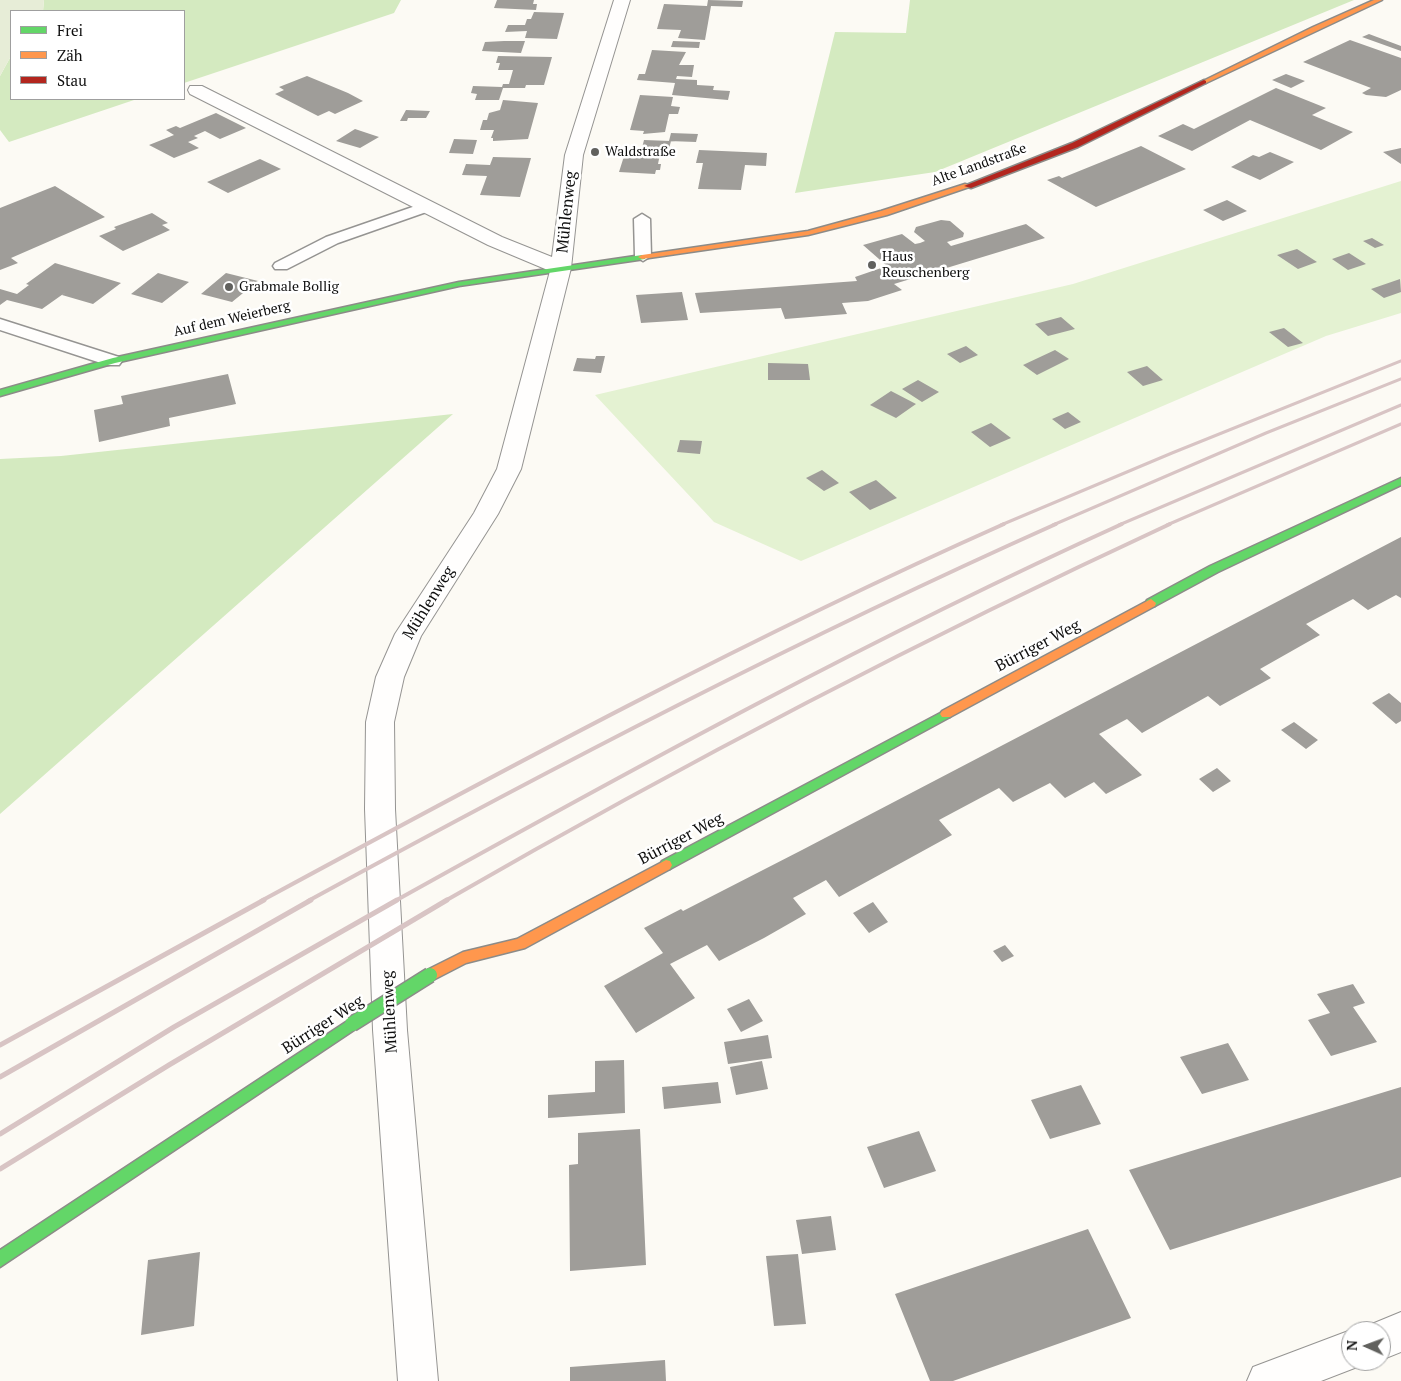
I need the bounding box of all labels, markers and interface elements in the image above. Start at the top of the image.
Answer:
legend [10,10,185,100]
text: Frei [57,20,83,40]
text: Zäh [57,45,83,65]
text: Stau [57,70,87,90]
street label: Alte Landstraße [929,140,1029,190]
place label: Waldstraße [605,144,676,160]
marker: Waldstraße [589,146,601,158]
street label: Mühlenweg [553,170,581,254]
place label: Haus Reuschenberg [882,249,969,282]
marker: Haus Reuschenberg [866,259,878,271]
place label: Grabmale Bollig [239,279,339,295]
marker: Grabmale Bollig [223,281,235,293]
street label: Auf dem Weierberg [172,297,292,341]
street label: Mühlenweg [399,563,459,643]
street label: Bürriger Weg [992,616,1084,676]
street label: Bürriger Weg [635,809,727,869]
street label: Mühlenweg [378,970,402,1054]
street label: Bürriger Weg [279,992,367,1058]
north arrow [1341,1321,1391,1371]
text: N [1342,1340,1361,1351]

